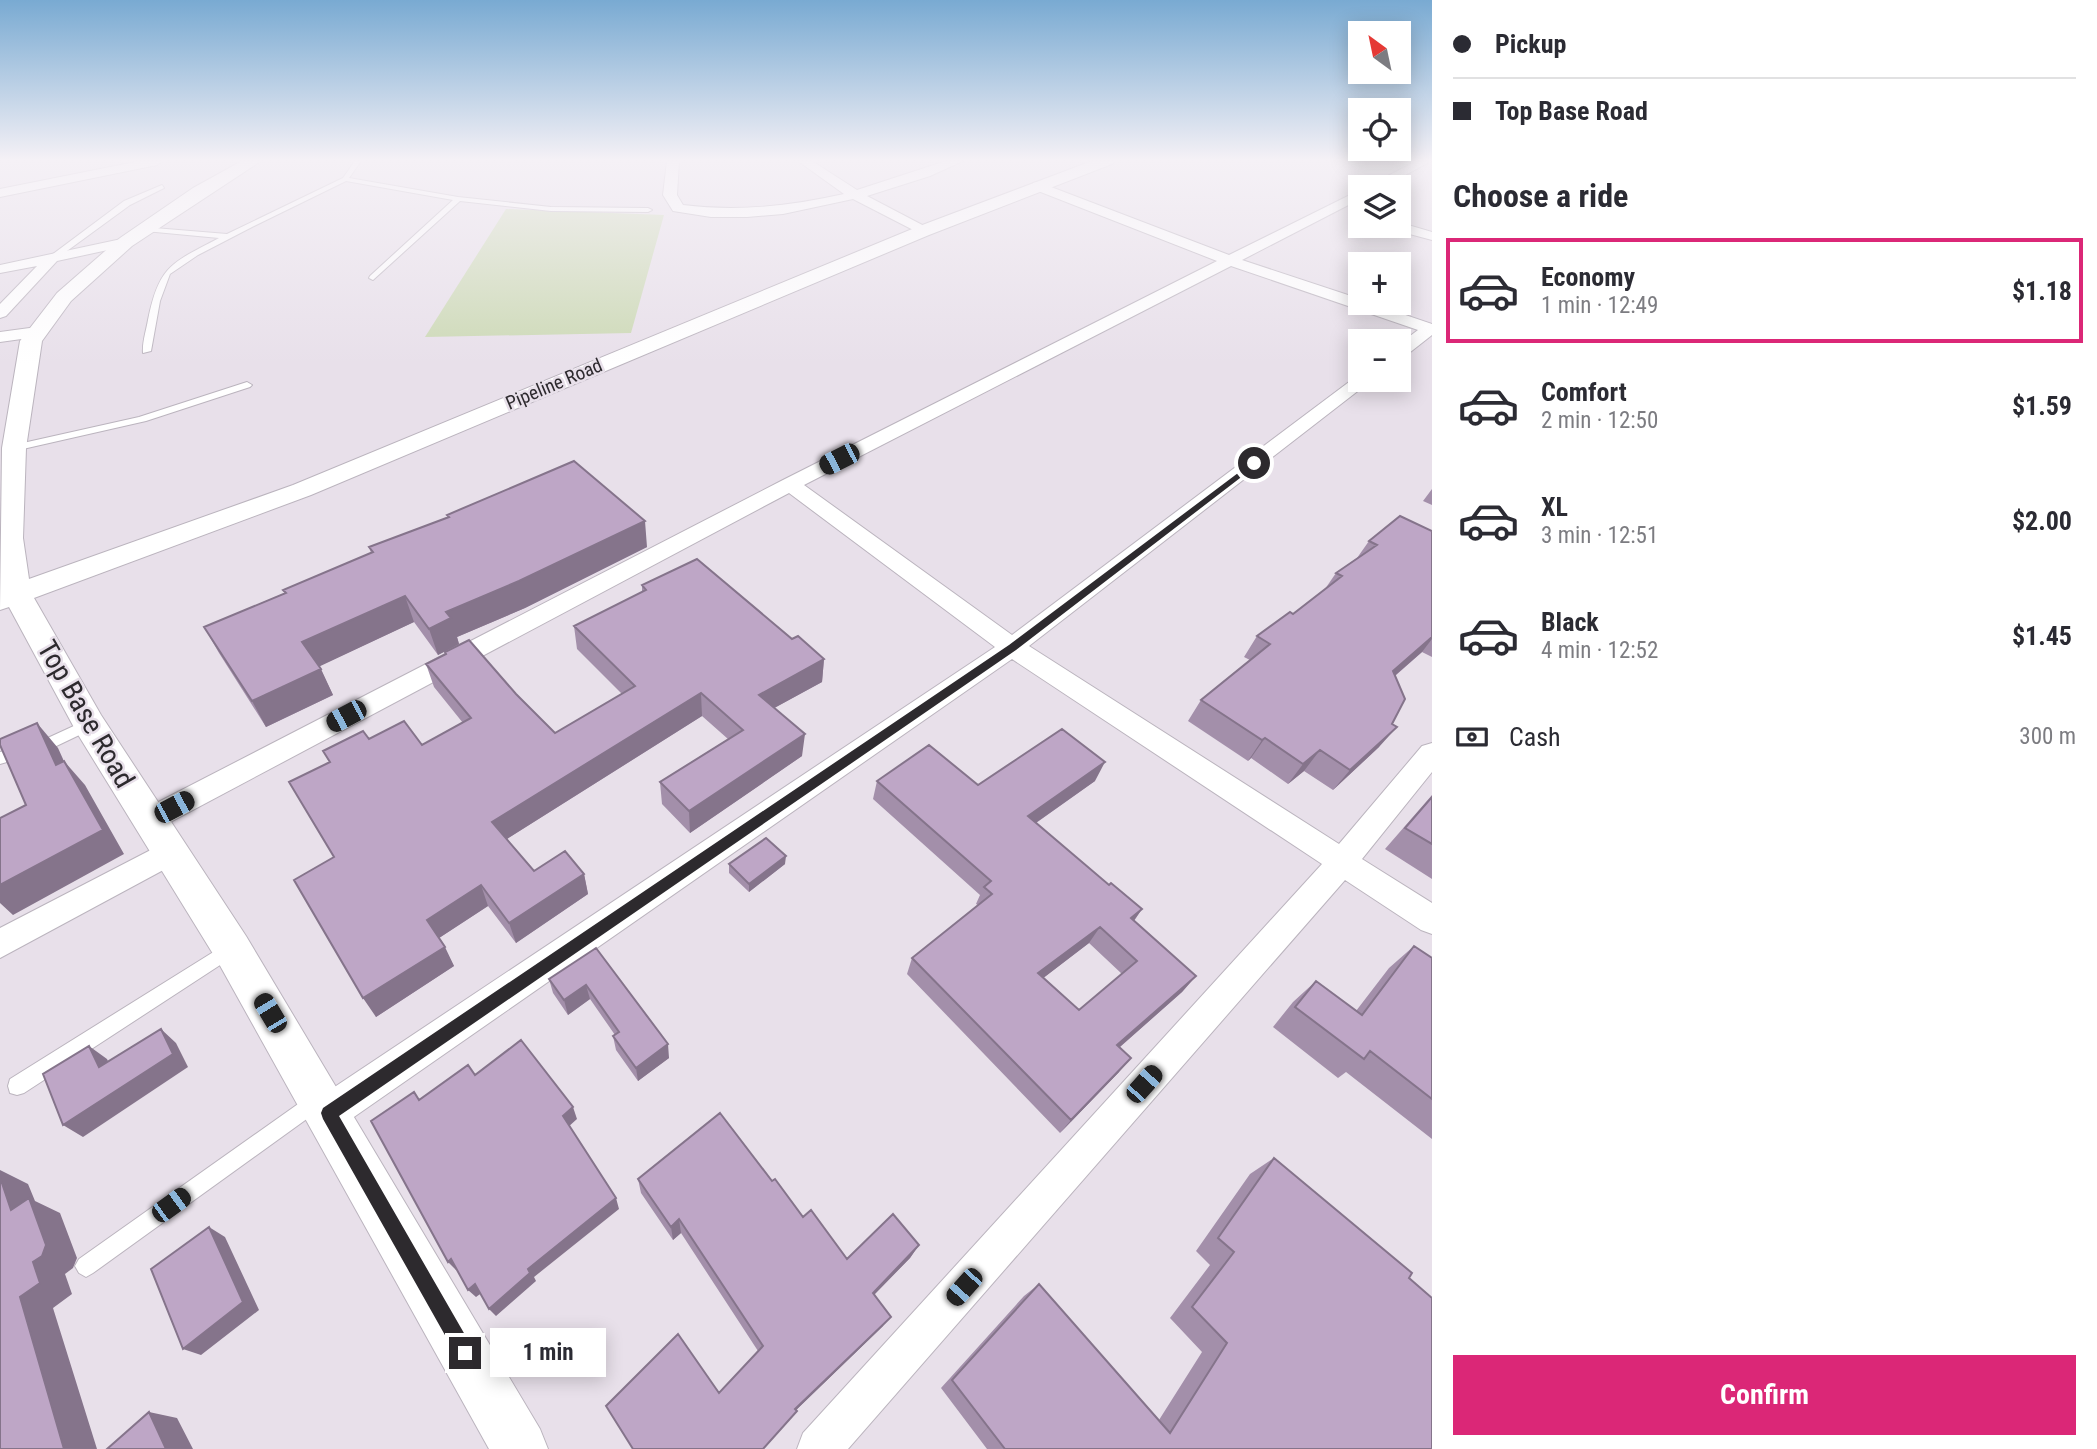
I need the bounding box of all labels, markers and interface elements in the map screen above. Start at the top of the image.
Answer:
north arrow [1348,21,1410,84]
map controls [1348,21,1411,392]
text: Pickup [1495,29,1566,59]
text: Top Base Road [1495,96,1648,126]
button: locate [1348,98,1411,161]
button: layers [1348,175,1411,238]
text: Choose a ride [1453,177,1628,215]
button: + [1348,252,1411,315]
icon: car [1457,259,1520,322]
text: Economy [1541,262,1635,292]
text: $1.18 [2012,276,2072,306]
text: 1 min · 12:49 [1541,292,1658,319]
button: − [1348,329,1411,392]
street label: Pipeline Road [502,353,606,415]
icon: car [1457,374,1520,437]
text: Comfort [1541,377,1627,407]
text: $1.59 [2012,391,2072,421]
text: 2 min · 12:50 [1541,407,1658,434]
car [816,440,863,478]
route start [1238,447,1270,479]
icon: car [1457,489,1520,552]
text: XL [1541,492,1568,522]
text: $2.00 [2012,506,2072,536]
text: 3 min · 12:51 [1541,522,1658,549]
icon: car [1457,604,1520,667]
text: Black [1541,607,1599,637]
text: $1.45 [2012,621,2072,651]
street label: Top Base Road [31,634,141,794]
text: 4 min · 12:52 [1541,637,1658,664]
car [323,697,370,735]
icon: cash [1453,718,1491,756]
text: Cash [1509,722,1561,752]
text: 300 m [2019,723,2076,750]
car [151,788,198,826]
car [251,990,290,1036]
car [1123,1061,1166,1107]
car [148,1184,195,1226]
car [943,1264,986,1310]
callout: 1 min [490,1328,605,1378]
route end [449,1337,481,1369]
text: 1 min [522,1339,574,1366]
button: Confirm [1453,1355,2076,1435]

